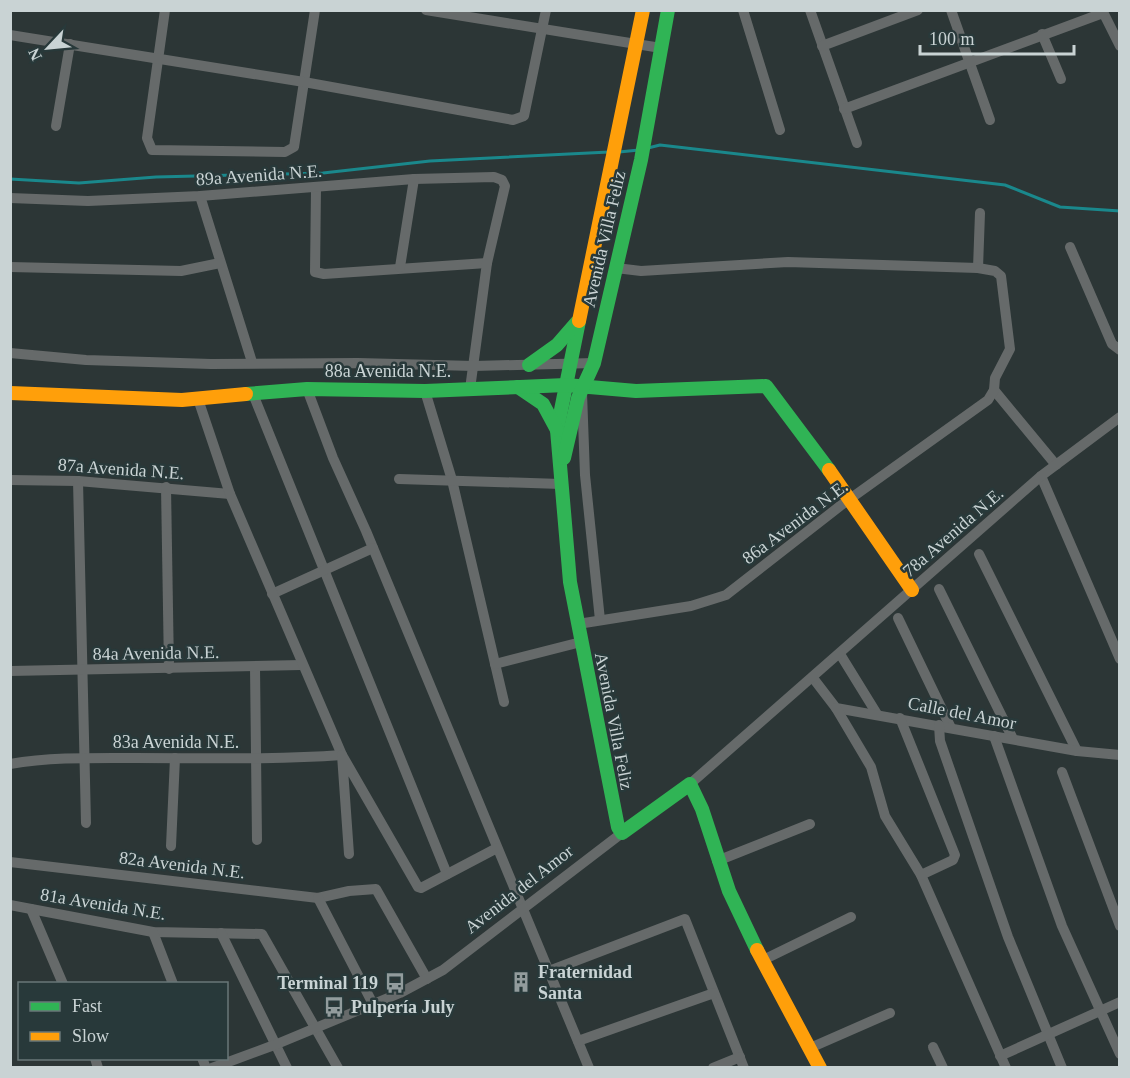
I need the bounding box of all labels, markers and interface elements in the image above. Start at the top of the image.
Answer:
north arrow [18,18,78,78]
scale bar [920,18,1074,56]
text: 100 m [929,29,975,49]
text: N [25,45,45,63]
street label: 89a Avenida N.E. [195,161,323,189]
street label: Avenida Villa Feliz [579,169,629,309]
street label: 88a Avenida N.E. [325,361,451,381]
street label: 87a Avenida N.E. [57,455,185,483]
street label: 86a Avenida N.E. [738,476,852,568]
street label: 78a Avenida N.E. [899,483,1007,581]
street label: 84a Avenida N.E. [93,642,219,664]
street label: Avenida Villa Feliz [591,651,637,791]
street label: Calle del Amor [906,693,1018,733]
street label: 83a Avenida N.E. [113,732,239,752]
street label: Avenida del Amor [461,841,577,937]
street label: 82a Avenida N.E. [118,847,246,883]
street label: 81a Avenida N.E. [39,884,167,924]
place label: Fraternidad Santa [538,962,632,1003]
building icon: Fraternidad Santa [509,970,533,994]
bus stop icon: Terminal 119 [383,971,407,995]
place label: Terminal 119 [277,973,378,993]
legend [18,982,228,1060]
bus stop icon: Pulpería July [322,995,346,1019]
text: Fast [72,996,102,1016]
place label: Pulpería July [351,997,455,1017]
text: Slow [72,1026,109,1046]

